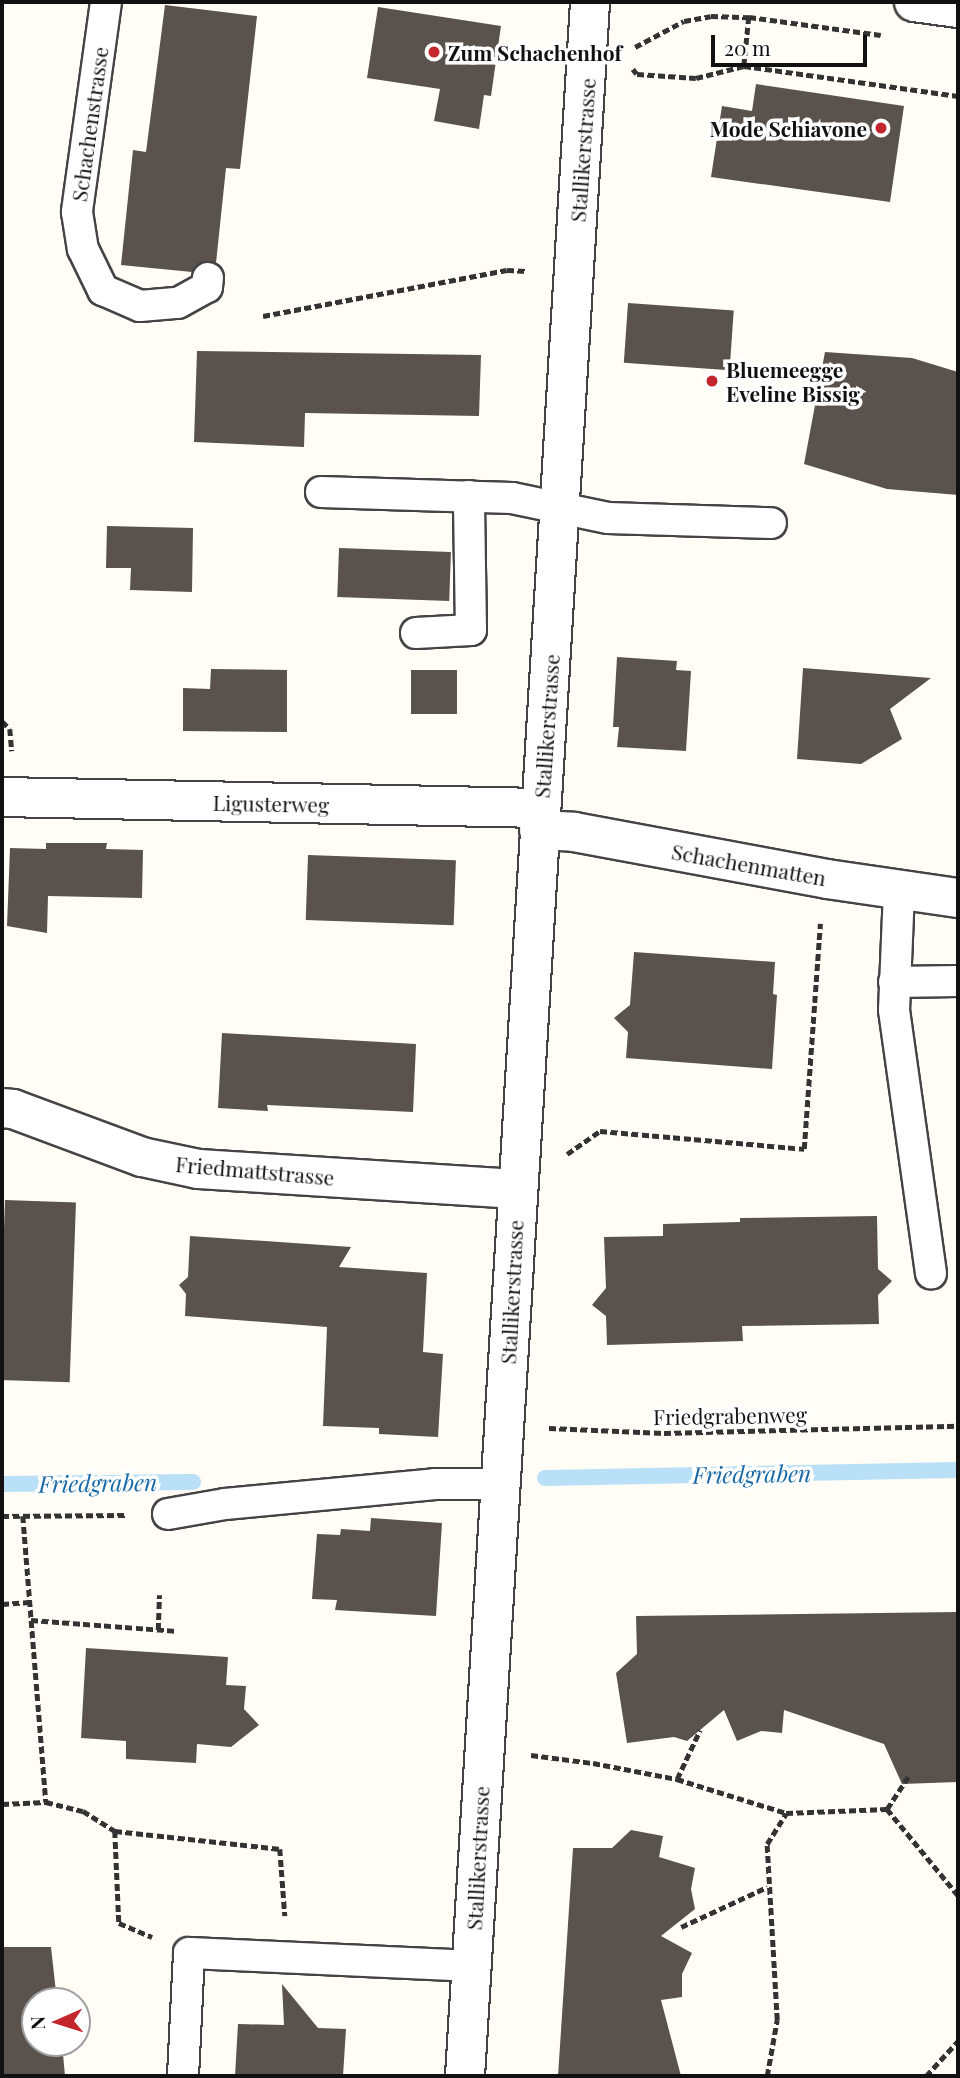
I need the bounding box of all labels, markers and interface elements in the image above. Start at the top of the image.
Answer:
scale bar [715,21,871,65]
text: 20 m [724,33,771,61]
place label: Zum Schachenhof [448,39,622,65]
marker: Zum Schachenhof [426,44,442,60]
street label: Schachenstrasse [66,45,112,203]
street label: Stallikerstrasse [564,77,600,223]
place label: Mode Schiavone [710,115,867,141]
marker: Mode Schiavone [873,120,889,136]
place label: Bluemeegge Eveline Bissig [726,356,860,406]
marker: Bluemeegge Eveline Bissig [704,373,720,389]
street label: Stallikerstrasse [528,653,564,799]
street label: Ligusterweg [213,789,329,817]
street label: Schachenmatten [670,838,828,890]
street label: Friedmattstrasse [174,1151,336,1189]
street label: Stallikerstrasse [495,1219,527,1365]
street label: Friedgrabenweg [653,1401,807,1429]
water label: Friedgraben [692,1459,812,1489]
water label: Friedgraben [38,1468,158,1498]
street label: Stallikerstrasse [461,1785,493,1931]
north arrow [21,1987,91,2057]
text: N [24,2015,50,2031]

